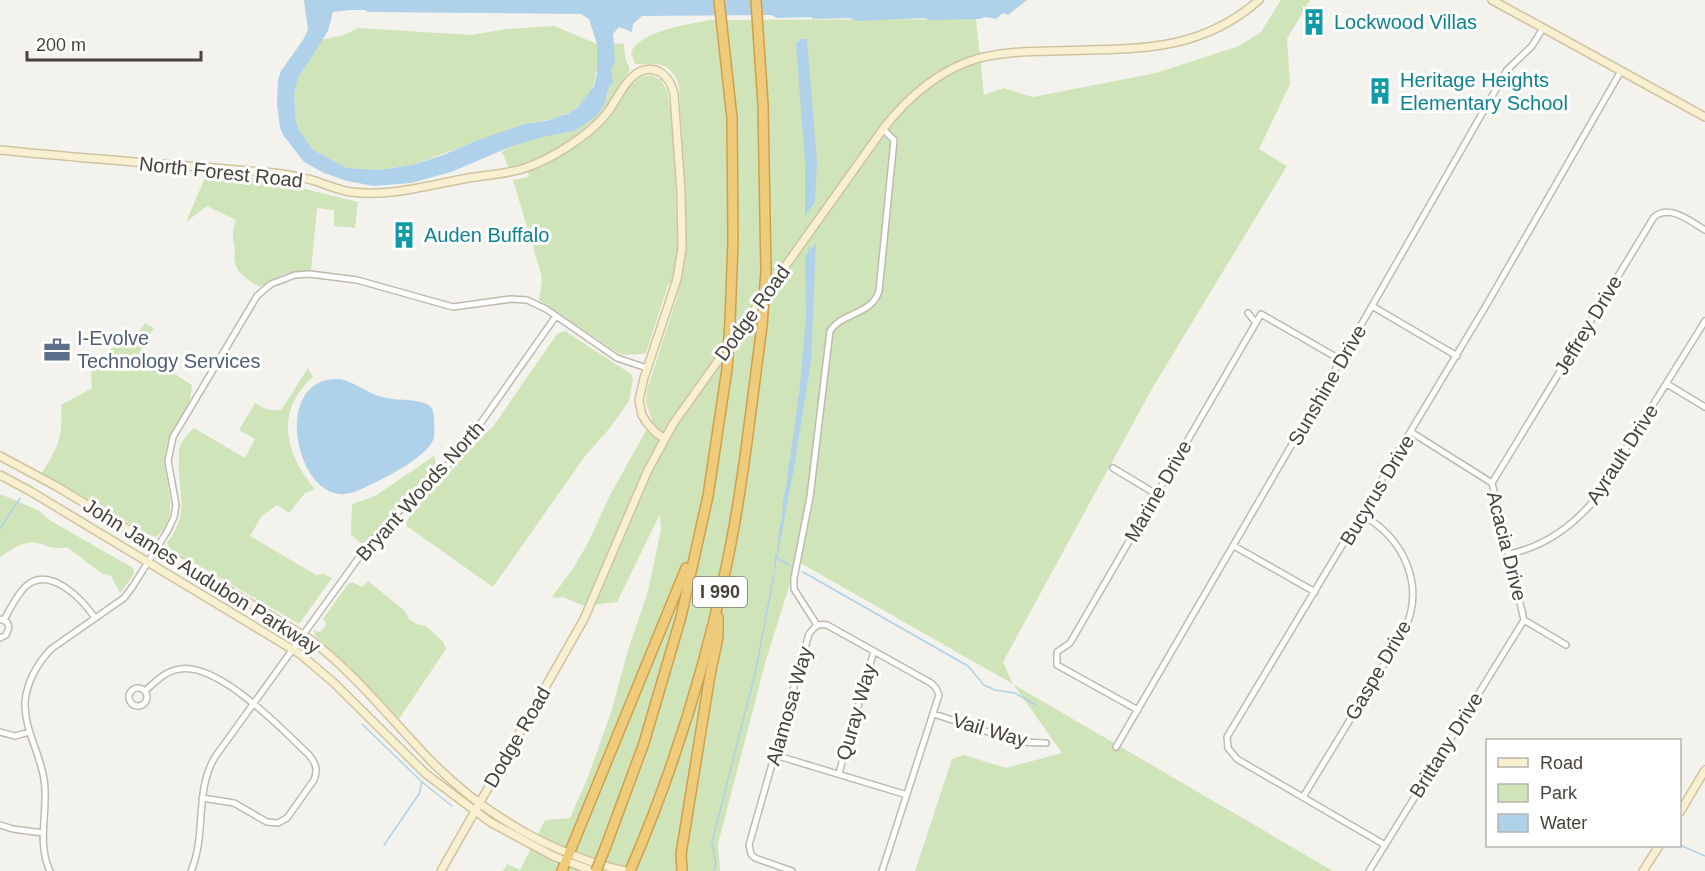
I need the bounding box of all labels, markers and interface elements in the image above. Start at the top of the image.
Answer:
building icon: Lockwood Villas [1299,7,1329,37]
place label: Lockwood Villas [1334,11,1477,33]
scale bar [27,24,201,62]
text: 200 m [36,35,86,55]
place label: Heritage Heights Elementary School [1400,69,1568,114]
building icon: Heritage Heights Elementary School [1365,76,1395,106]
street label: North Forest Road [138,152,304,192]
building icon: Auden Buffalo [389,220,419,250]
place label: Auden Buffalo [424,224,549,246]
street label: Dodge Road [710,261,794,365]
street label: Jeffrey Drive [1550,271,1626,379]
street label: Sunshine Drive [1284,321,1370,449]
place label: I-Evolve Technology Services [77,327,260,372]
office icon: I-Evolve Technology Services [42,335,72,365]
street label: Ayrault Drive [1582,400,1662,508]
street label: Bryant Woods North [352,417,488,565]
street label: Bucyrus Drive [1336,431,1418,549]
street label: Marine Drive [1120,436,1196,546]
street label: Acacia Drive [1483,489,1531,603]
street label: John James Audubon Parkway [80,494,324,658]
road number: I 990 [693,577,747,607]
street label: Gaspe Drive [1341,616,1415,724]
street label: Alamosa Way [762,644,816,768]
street label: Quray Way [832,661,880,763]
street label: Dodge Road [479,683,555,791]
street label: Brittany Drive [1405,688,1487,802]
street label: Vail Way [950,709,1030,751]
legend [1486,739,1681,847]
text: Road [1540,753,1583,773]
text: Park [1540,783,1578,803]
text: Water [1540,813,1587,833]

